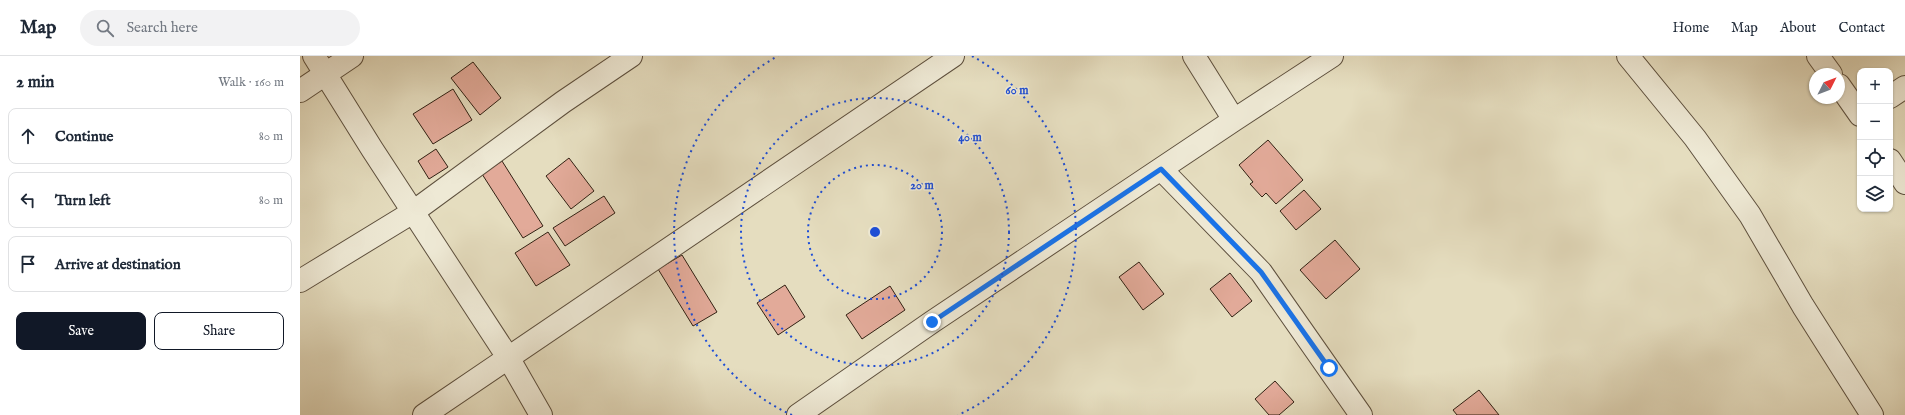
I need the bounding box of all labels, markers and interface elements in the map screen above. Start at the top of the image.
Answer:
search box [80,10,360,46]
text: Map [20,16,56,40]
icon: search [94,17,116,39]
text: Search here [126,18,198,37]
text: Home [1673,19,1709,37]
text: Map [1731,19,1758,37]
text: About [1780,19,1816,37]
text: Contact [1838,19,1885,37]
north arrow [1809,68,1845,104]
map controls [1857,68,1893,212]
button: + [1857,68,1893,104]
text: 2 min [16,72,54,93]
text: Walk · 160 m [218,74,284,91]
text: 60 m [1006,83,1029,98]
button: − [1857,104,1893,140]
icon: ahead [17,125,39,147]
text: Continue [55,127,113,146]
text: 80 m [259,128,283,145]
text: 40 m [958,130,983,145]
button: locate [1857,140,1893,176]
button: layers [1857,176,1893,212]
text: 20 m [910,178,934,193]
icon: left [17,189,39,211]
text: Turn left [55,191,111,210]
text: 80 m [259,192,283,209]
centre of rings [868,225,882,239]
icon: arrive [17,253,39,275]
text: Arrive at destination [55,255,181,274]
button: Save [16,312,146,350]
button: Share [154,312,284,350]
route end [923,313,941,331]
route start [1320,359,1338,377]

